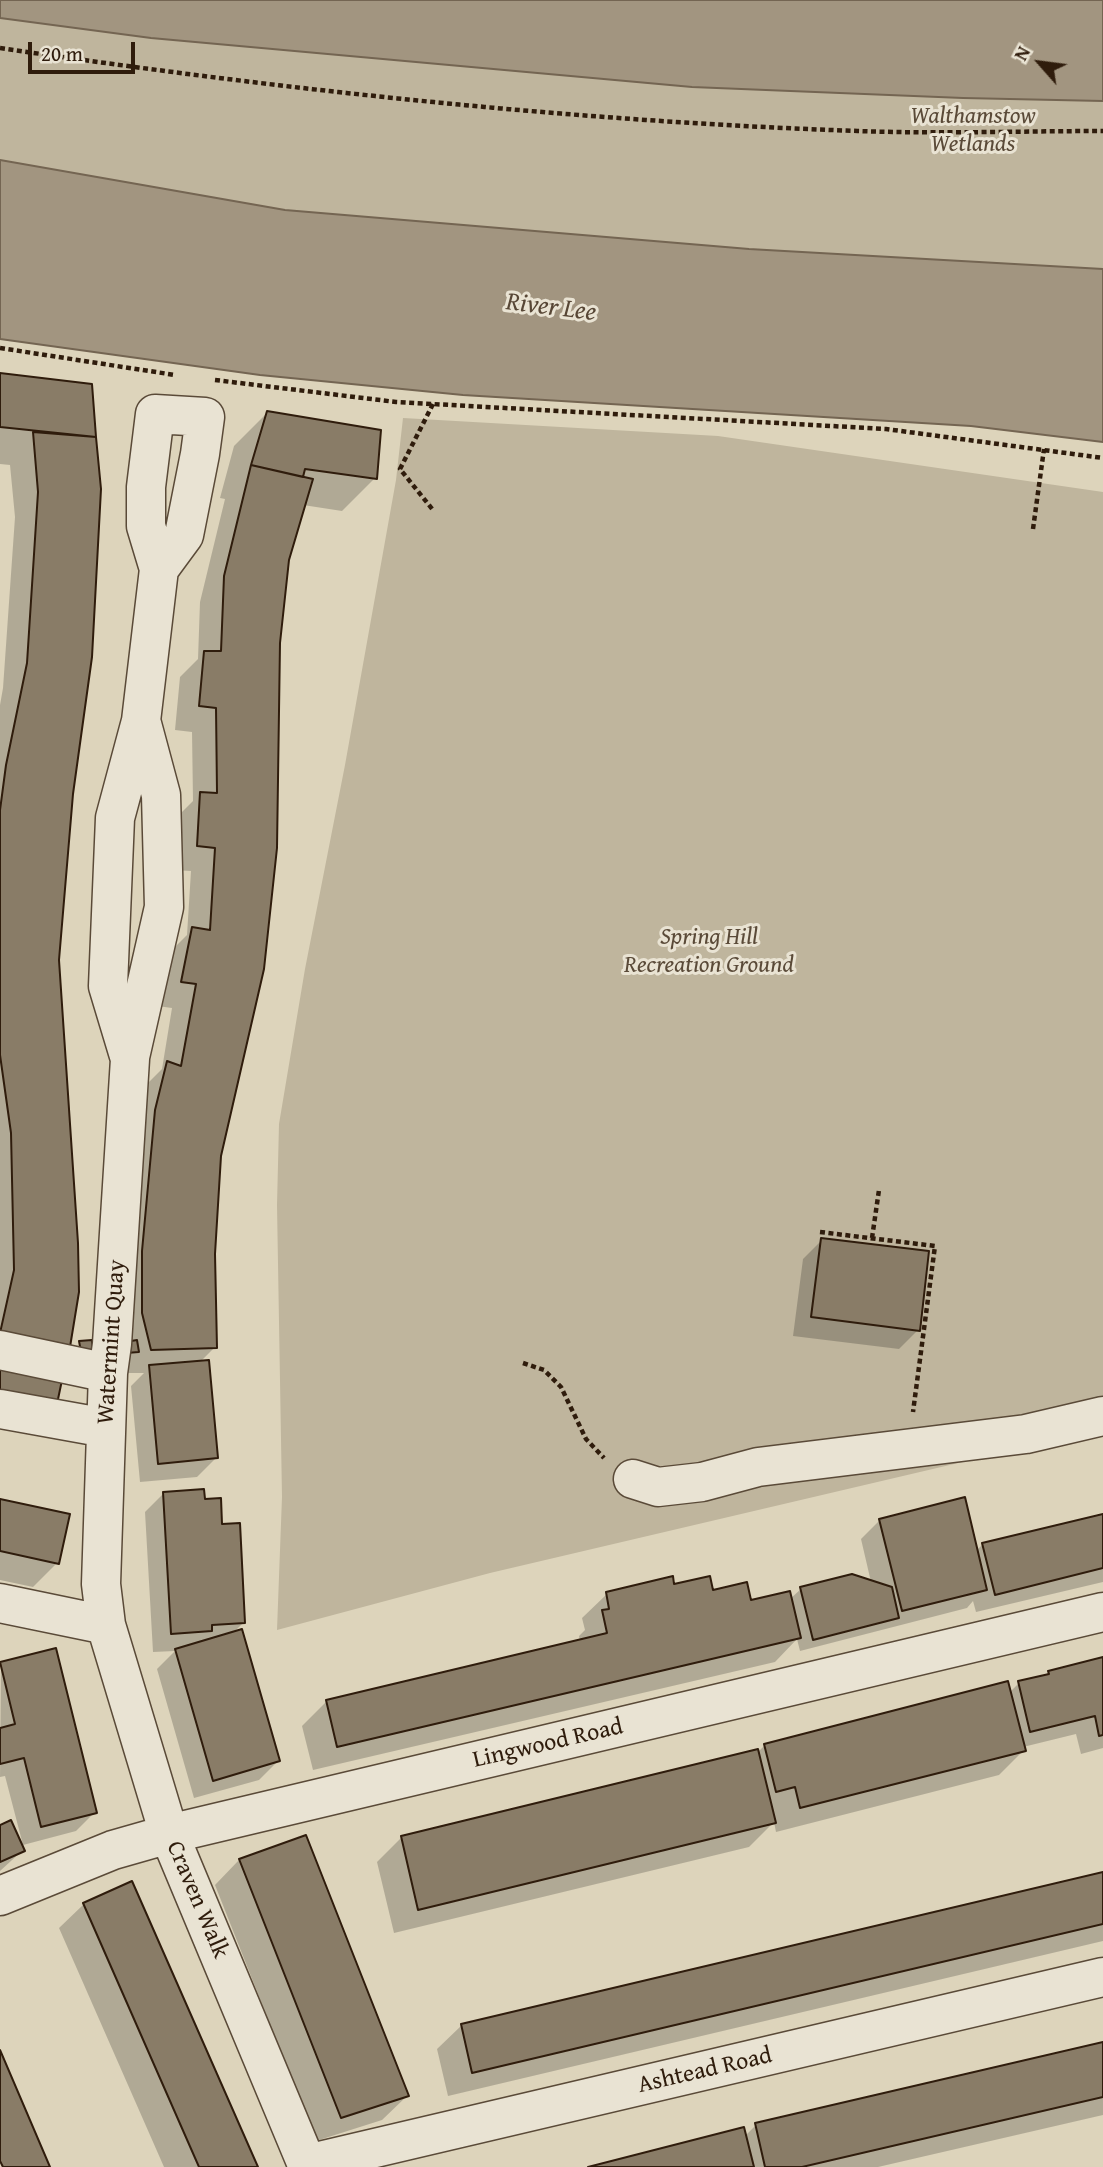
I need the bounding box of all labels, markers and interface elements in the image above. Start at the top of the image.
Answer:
scale bar [32,28,138,72]
north arrow [1005,28,1075,98]
text: 20 m [41,38,83,69]
text: N [1006,41,1037,65]
park label: Walthamstow Wetlands [910,103,1036,159]
water label: River Lee [504,287,598,329]
park label: Spring Hill Recreation Ground [624,924,794,980]
street label: Watermint Quay [92,1259,132,1425]
street label: Lingwood Road [470,1713,626,1775]
street label: Craven Walk [159,1837,235,1963]
street label: Ashtead Road [635,2042,775,2100]

